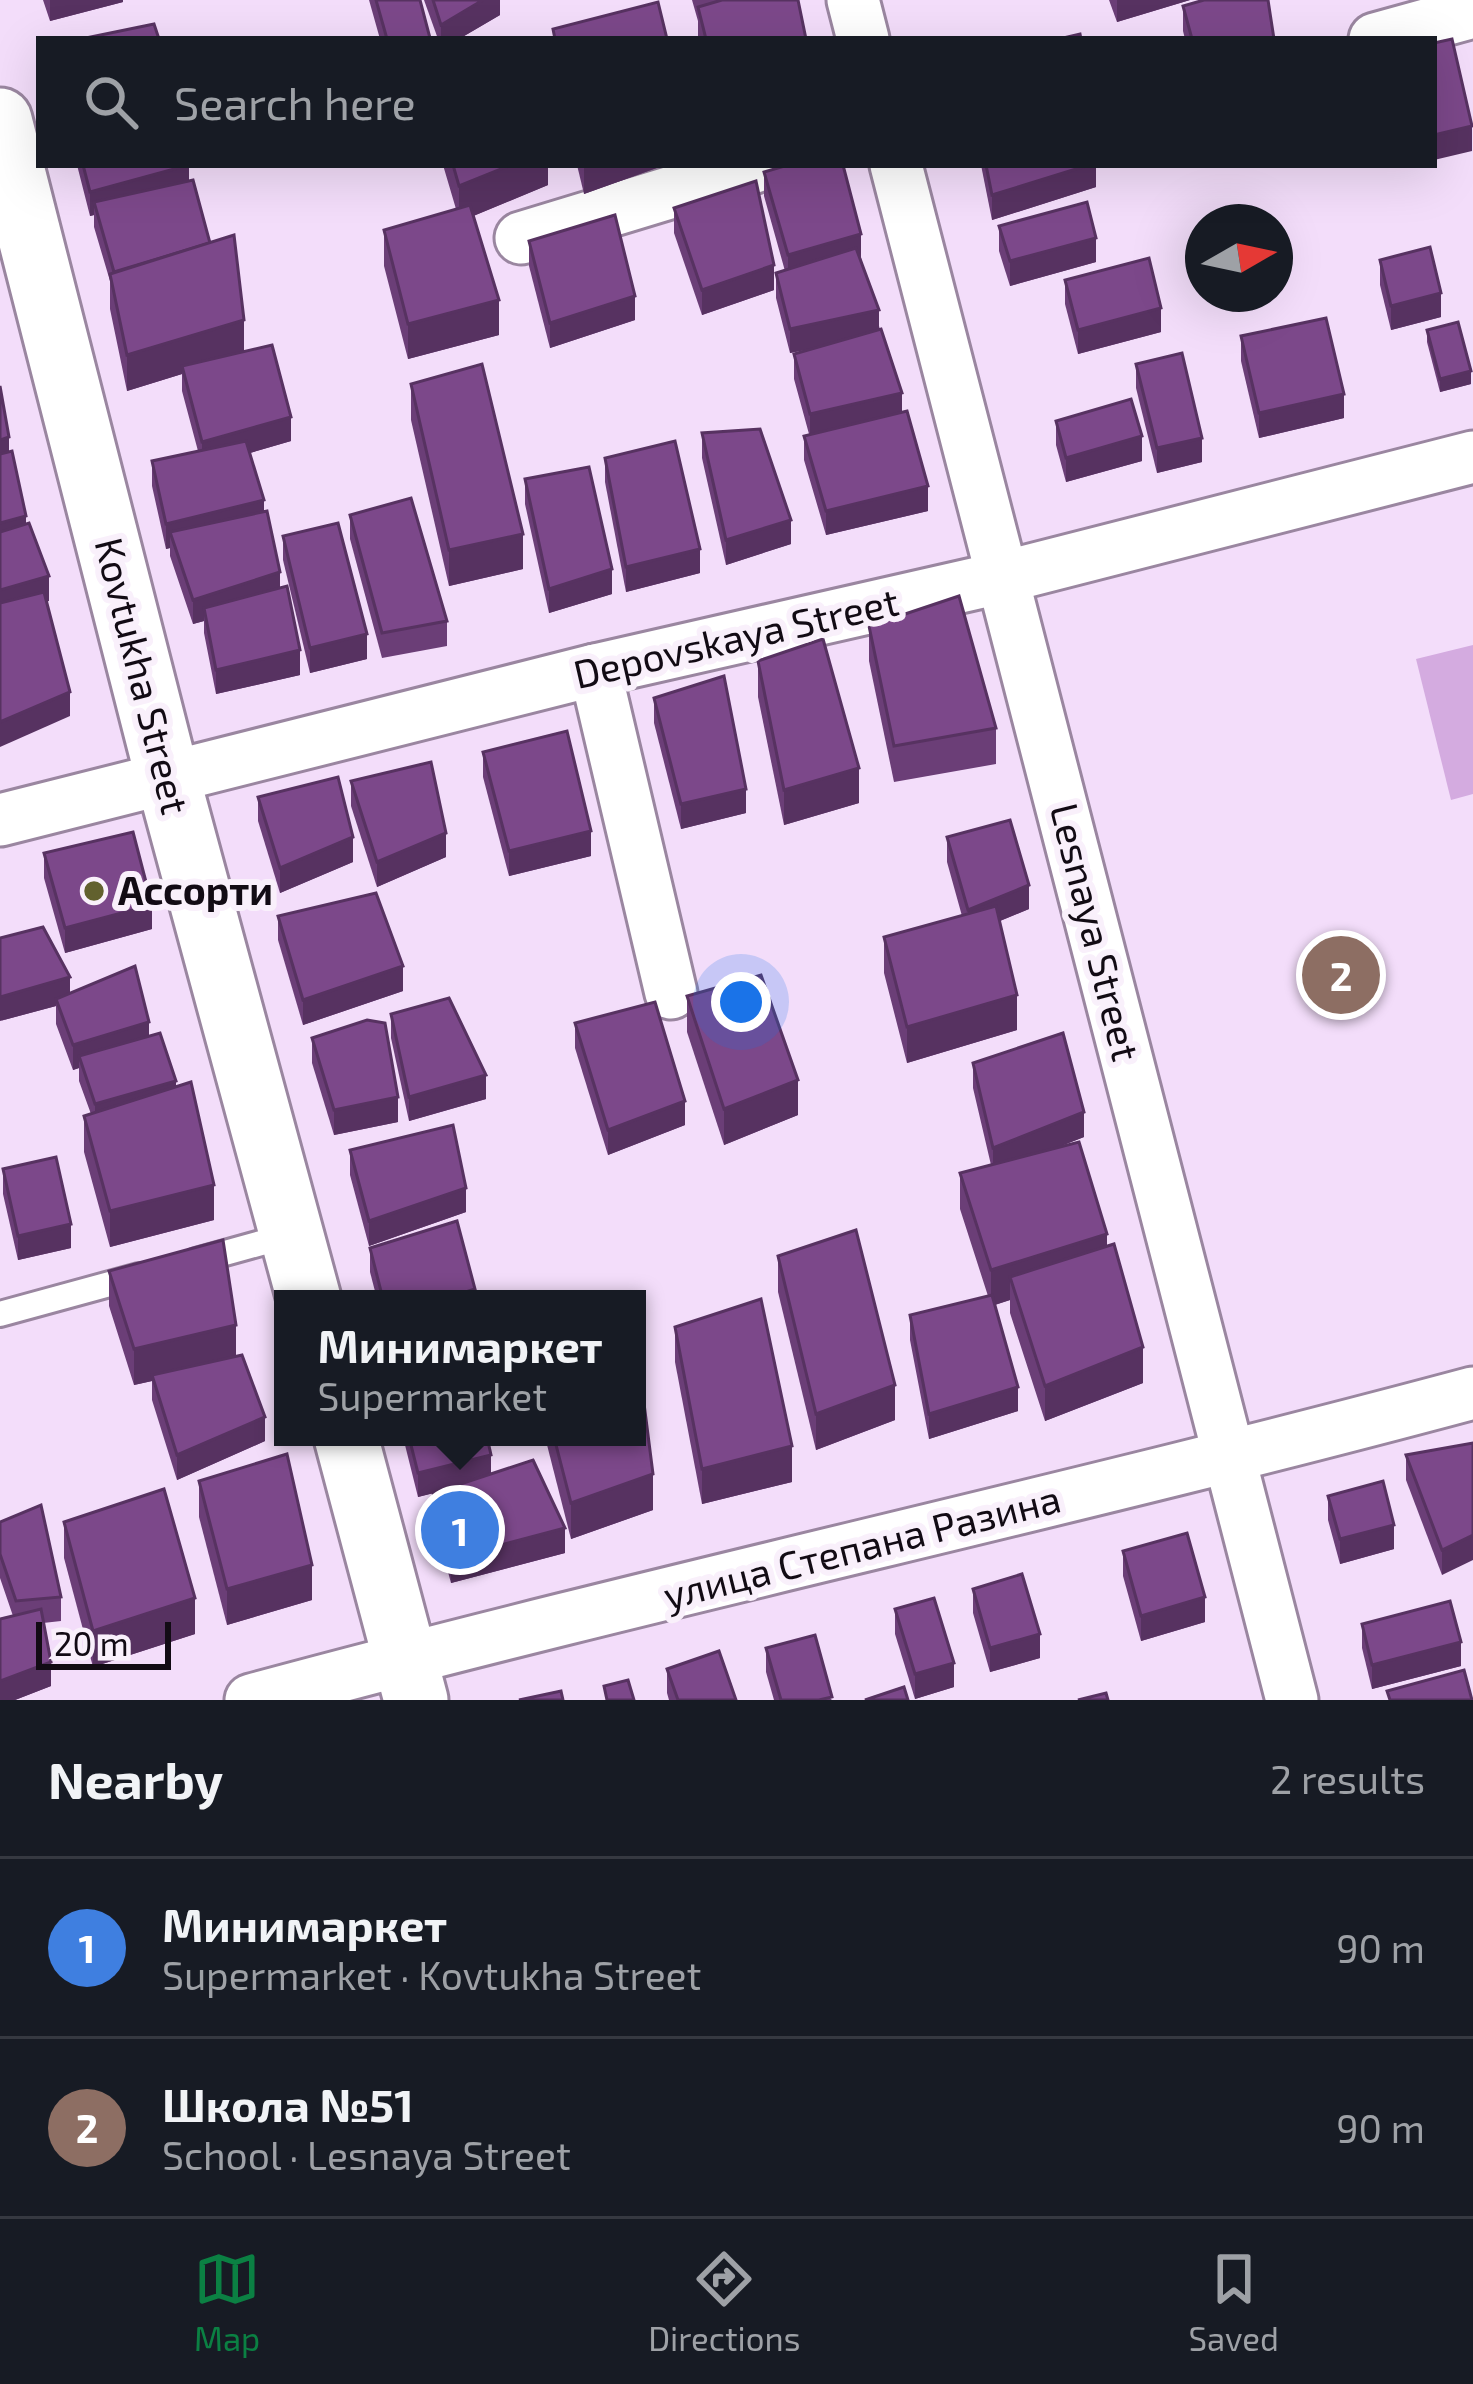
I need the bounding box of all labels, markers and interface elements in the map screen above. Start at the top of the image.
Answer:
search box [36,36,1437,168]
icon: search [78,69,144,135]
text: Search here [174,75,416,129]
north arrow [1185,204,1293,312]
street label: Kovtukha Street [86,533,201,819]
street label: Depovskaya Street [569,576,903,697]
street label: Lesnaya Street [1042,798,1151,1065]
place label: Ассорти [118,866,273,913]
marker: Ассорти [81,878,107,904]
pin: 2 [1302,930,1380,1020]
your location [711,972,771,1032]
popup [274,1290,646,1446]
text: Минимаркет [317,1318,603,1372]
text: Supermarket [317,1372,547,1419]
street label: улица Степана Разина [658,1473,1065,1619]
pin: 1 [421,1485,499,1575]
scale bar [36,1616,171,1669]
text: 20 m [54,1623,129,1663]
text: Nearby [48,1748,223,1809]
text: 2 results [1270,1755,1425,1802]
text: Минимаркет [162,1897,447,1951]
text: 1 [79,1924,95,1971]
text: 90 m [1336,1924,1425,1971]
text: Supermarket · Kovtukha Street [162,1951,701,1998]
text: Школа №51 [162,2077,414,2131]
text: 2 [76,2104,98,2151]
text: 90 m [1336,2104,1425,2151]
text: School · Lesnaya Street [162,2131,571,2178]
tab: Map [194,2246,260,2358]
tab: Directions [648,2246,800,2358]
tab: Saved [1188,2246,1279,2358]

